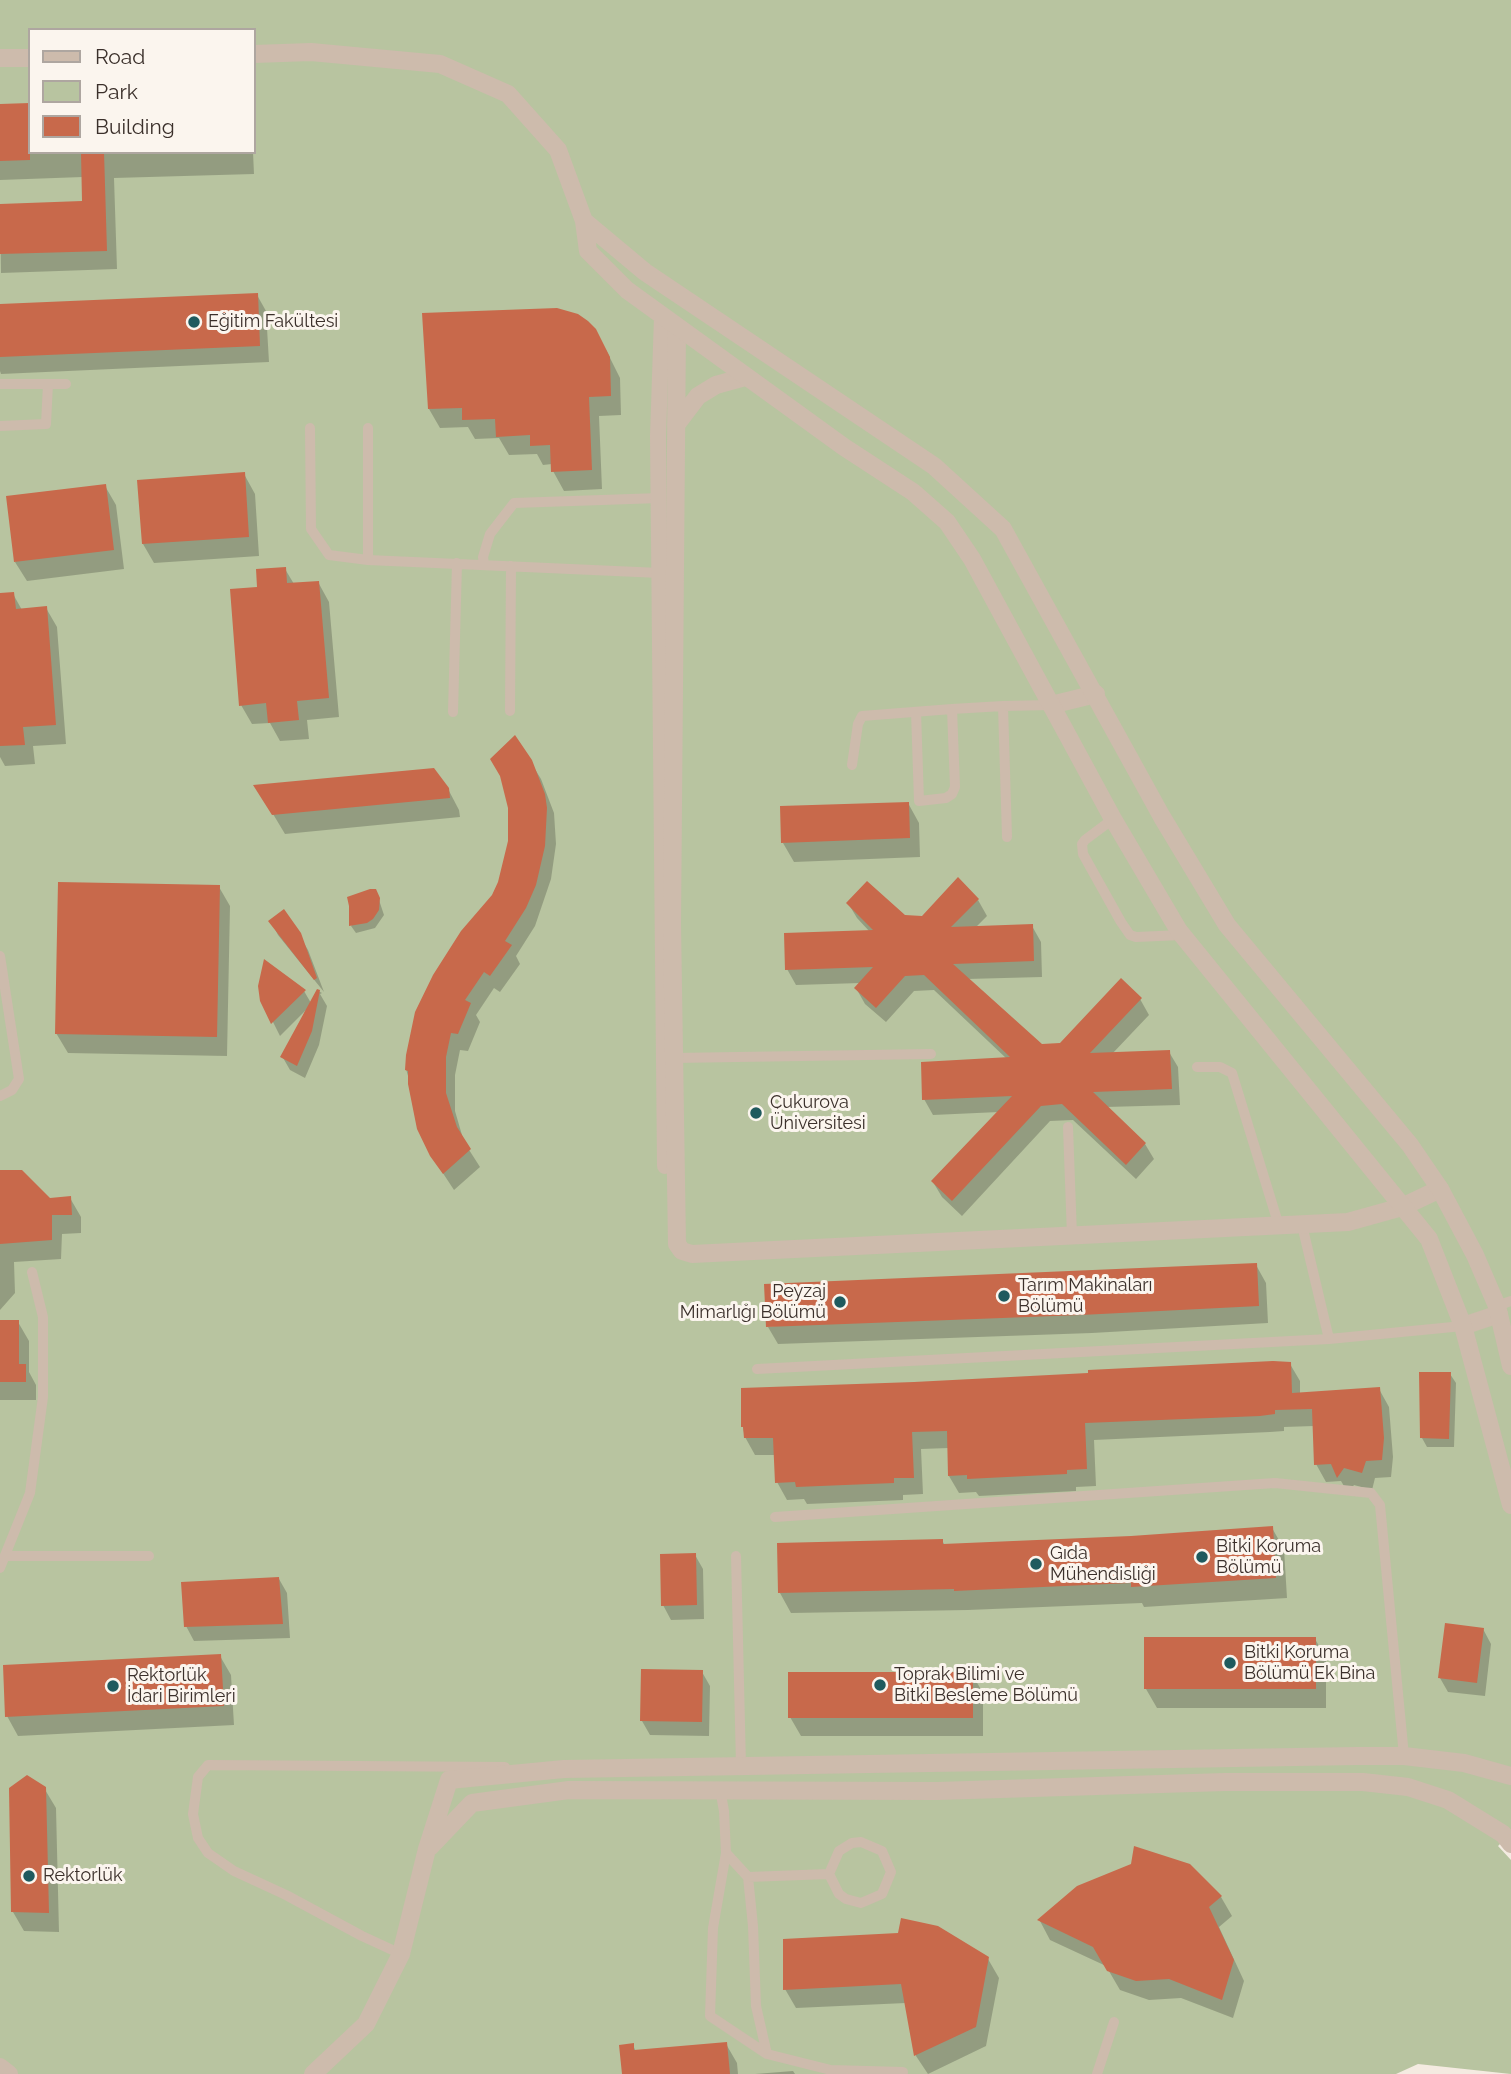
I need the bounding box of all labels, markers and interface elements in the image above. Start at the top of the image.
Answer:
legend [28,28,256,154]
text: Road [95,44,145,69]
text: Park [95,79,138,104]
text: Building [95,114,175,139]
place label: Eğitim Fakültesi [208,311,338,333]
marker: Eğitim Fakültesi [186,314,202,330]
place label: Çukurova Üniversitesi [770,1092,866,1134]
marker: Çukurova Üniversitesi [748,1105,764,1121]
place label: Tarım Makinaları Bölümü [1018,1275,1153,1318]
place label: Peyzaj Mimarlığı Bölümü [680,1281,826,1324]
marker: Tarım Makinaları Bölümü [996,1288,1012,1304]
marker: Peyzaj Mimarlığı Bölümü [832,1294,848,1310]
place label: Bitki Koruma Bölümü [1216,1536,1321,1578]
place label: Gıda Mühendisliği [1050,1543,1156,1586]
marker: Bitki Koruma Bölümü [1194,1549,1210,1565]
marker: Gıda Mühendisliği [1028,1556,1044,1572]
place label: Bitki Koruma Bölümü Ek Bina [1244,1642,1375,1684]
marker: Bitki Koruma Bölümü Ek Bina [1222,1655,1238,1671]
place label: Toprak Bilimi ve Bitki Besleme Bölümü [894,1664,1078,1706]
place label: Rektorlük İdari Birimleri [127,1665,236,1708]
marker: Toprak Bilimi ve Bitki Besleme Bölümü [872,1677,888,1693]
marker: Rektorlük İdari Birimleri [105,1678,121,1694]
place label: Rektorlük [43,1865,123,1887]
marker: Rektorlük [21,1868,37,1884]

